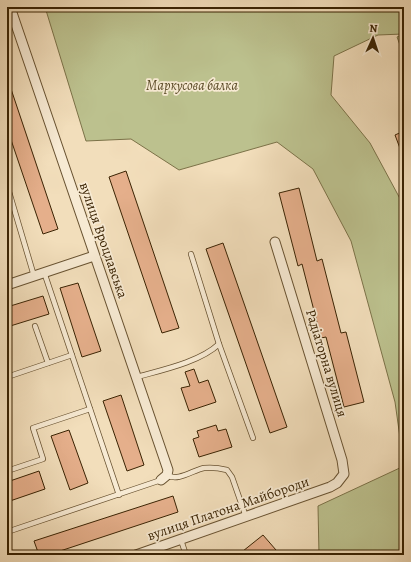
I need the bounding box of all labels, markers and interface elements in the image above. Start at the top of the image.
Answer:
north arrow [353,18,393,58]
text: N [369,21,378,36]
park label: Маркусова балка [146,76,238,95]
street label: вулиця Вроцлавська [75,180,132,301]
street label: Радіаторна вулиця [301,307,352,420]
street label: вулиця Платона Майбороди [145,472,312,545]

